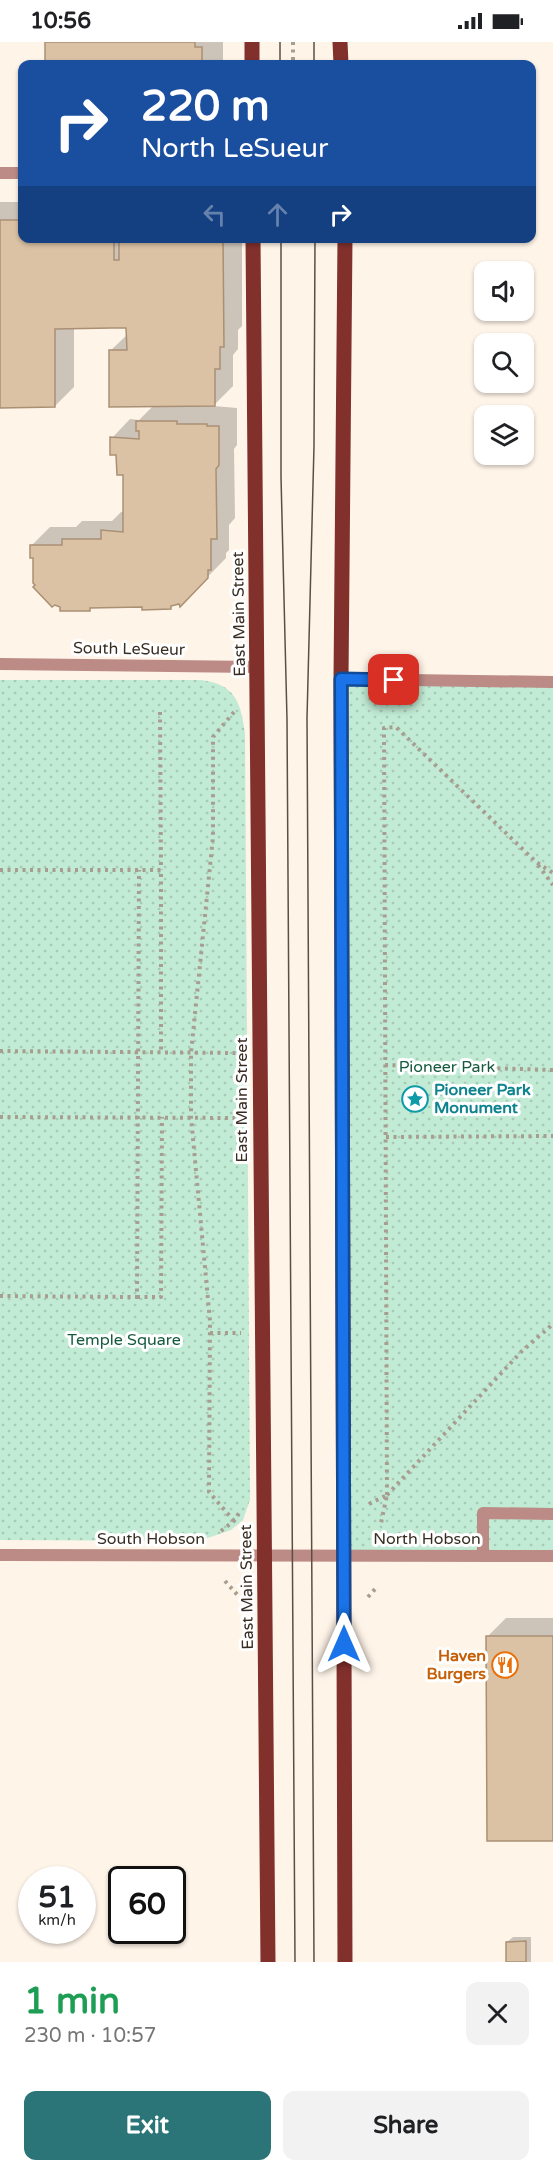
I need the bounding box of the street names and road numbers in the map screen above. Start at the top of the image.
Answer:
street label: East Main Street [228,551,250,677]
street label: South LeSueur [73,638,186,660]
street label: East Main Street [232,1037,252,1163]
street label: East Main Street [236,1524,258,1650]
street label: South Hobson [97,1529,205,1549]
street label: North Hobson [373,1529,481,1549]

